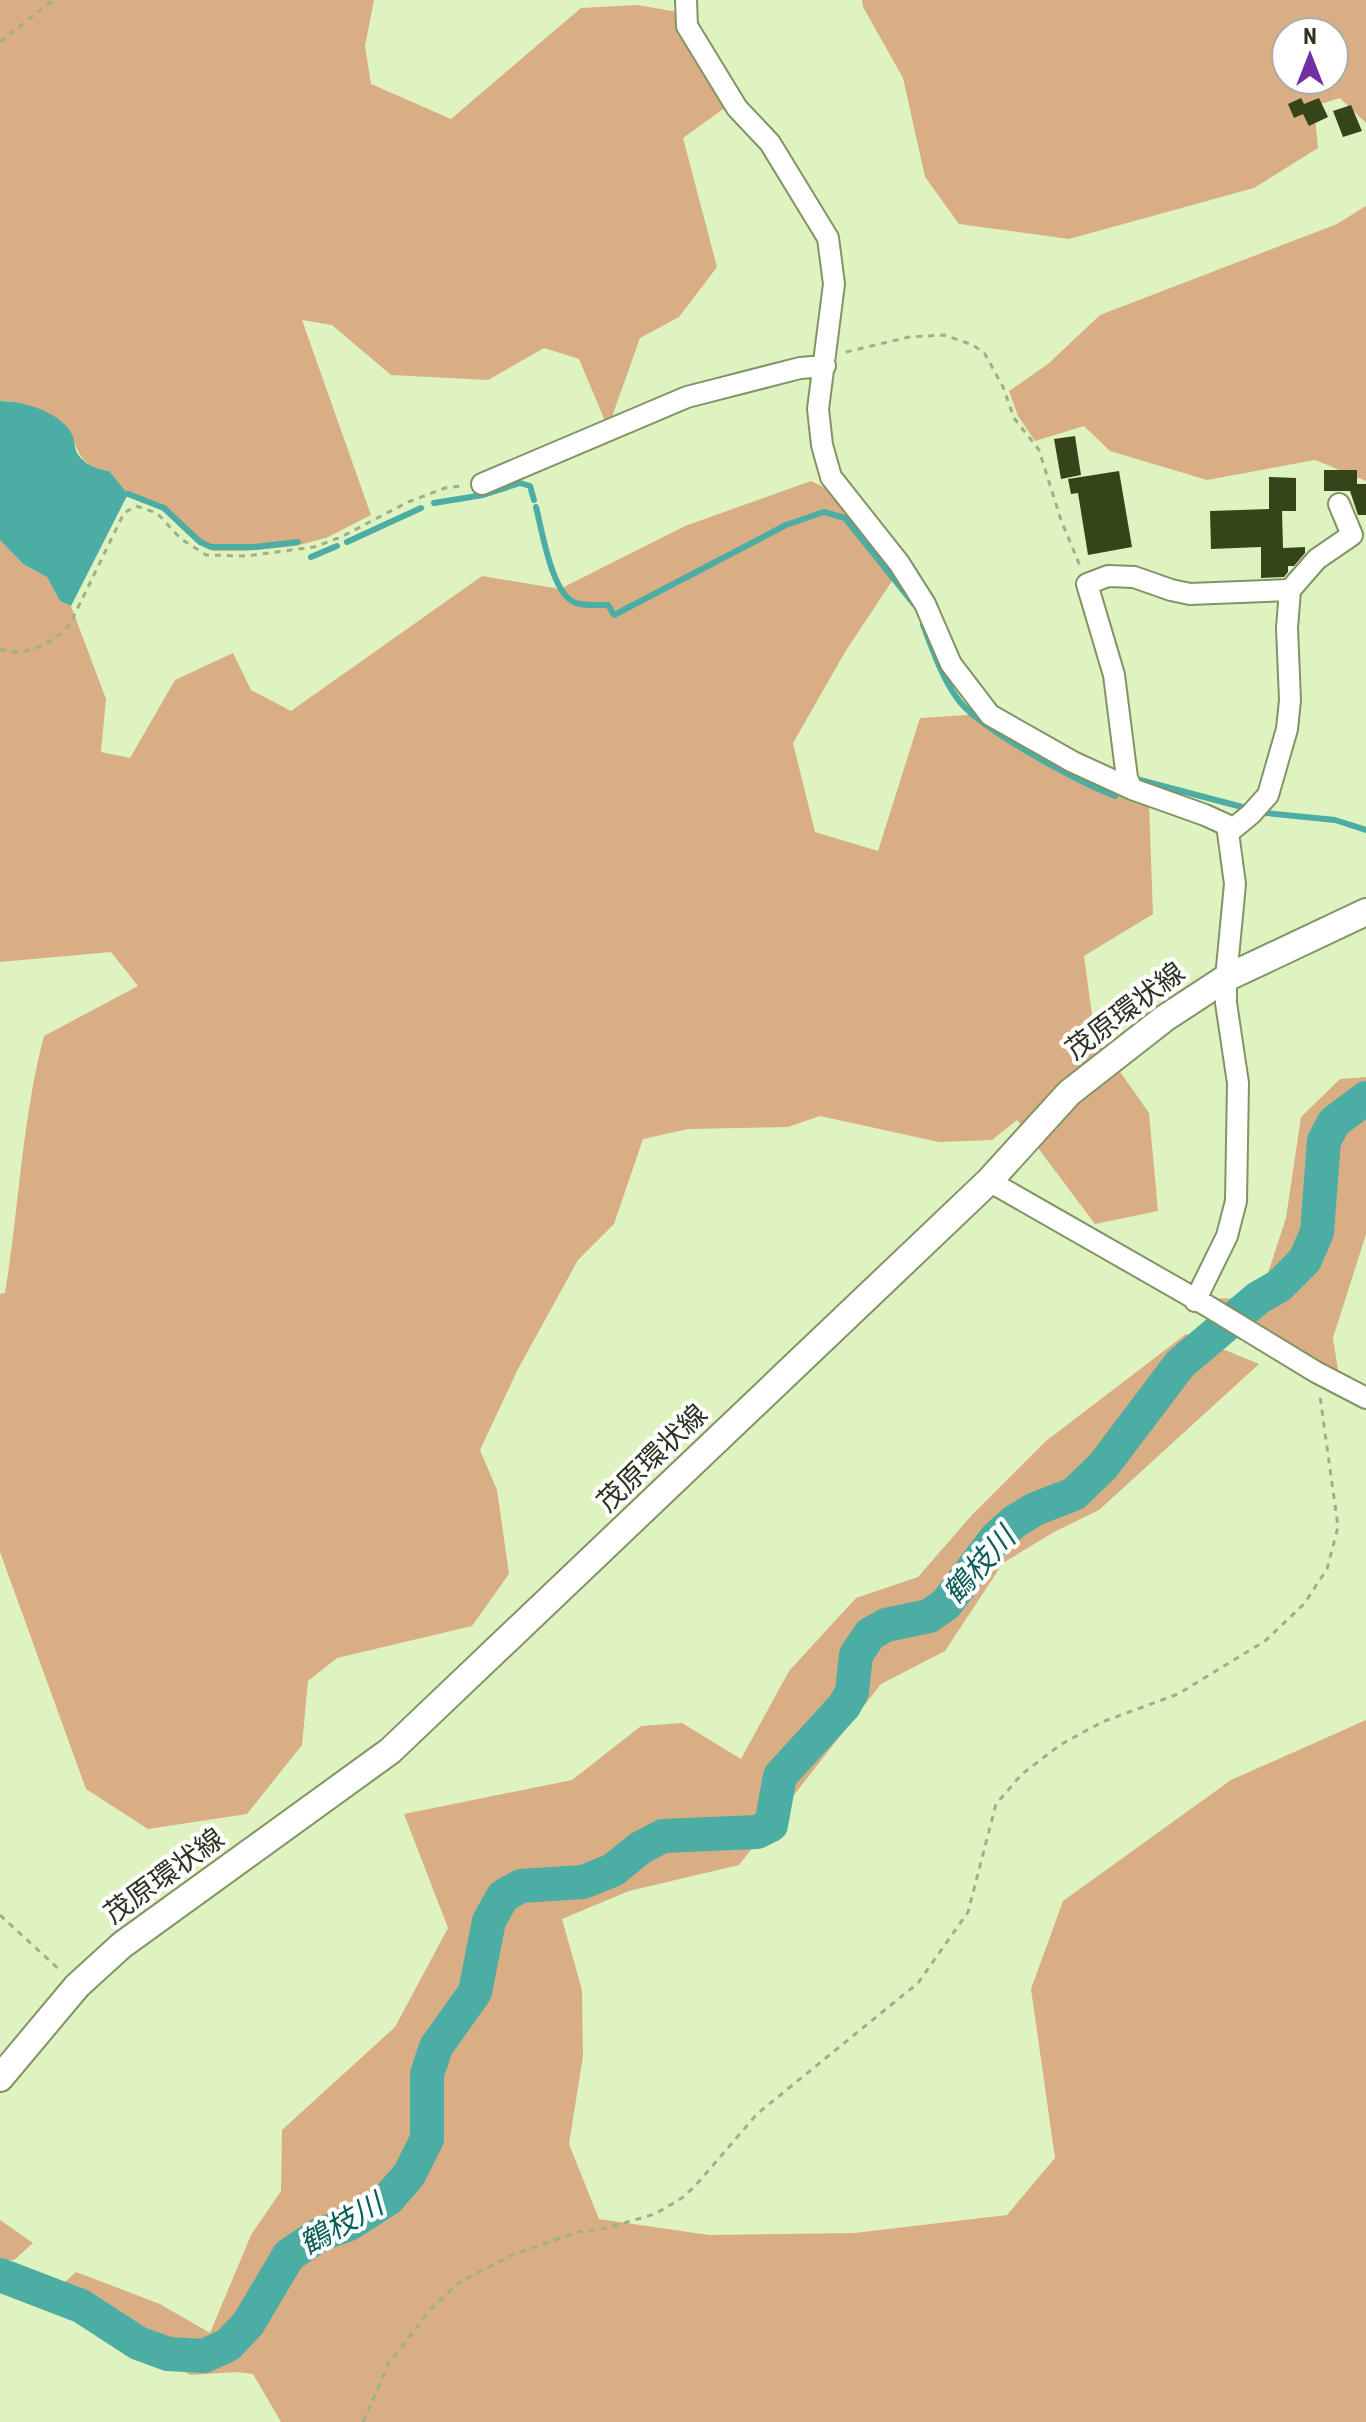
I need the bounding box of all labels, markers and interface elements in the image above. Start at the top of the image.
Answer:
north arrow [1270,16,1350,96]
text: N [1303,24,1317,49]
street label: 茂原環状線 [1059,956,1191,1066]
street label: 茂原環状線 [590,1397,714,1519]
water label: 鶴枝川 [936,1518,1024,1610]
street label: 茂原環状線 [98,1822,230,1930]
water label: 鶴枝川 [293,2185,391,2262]

